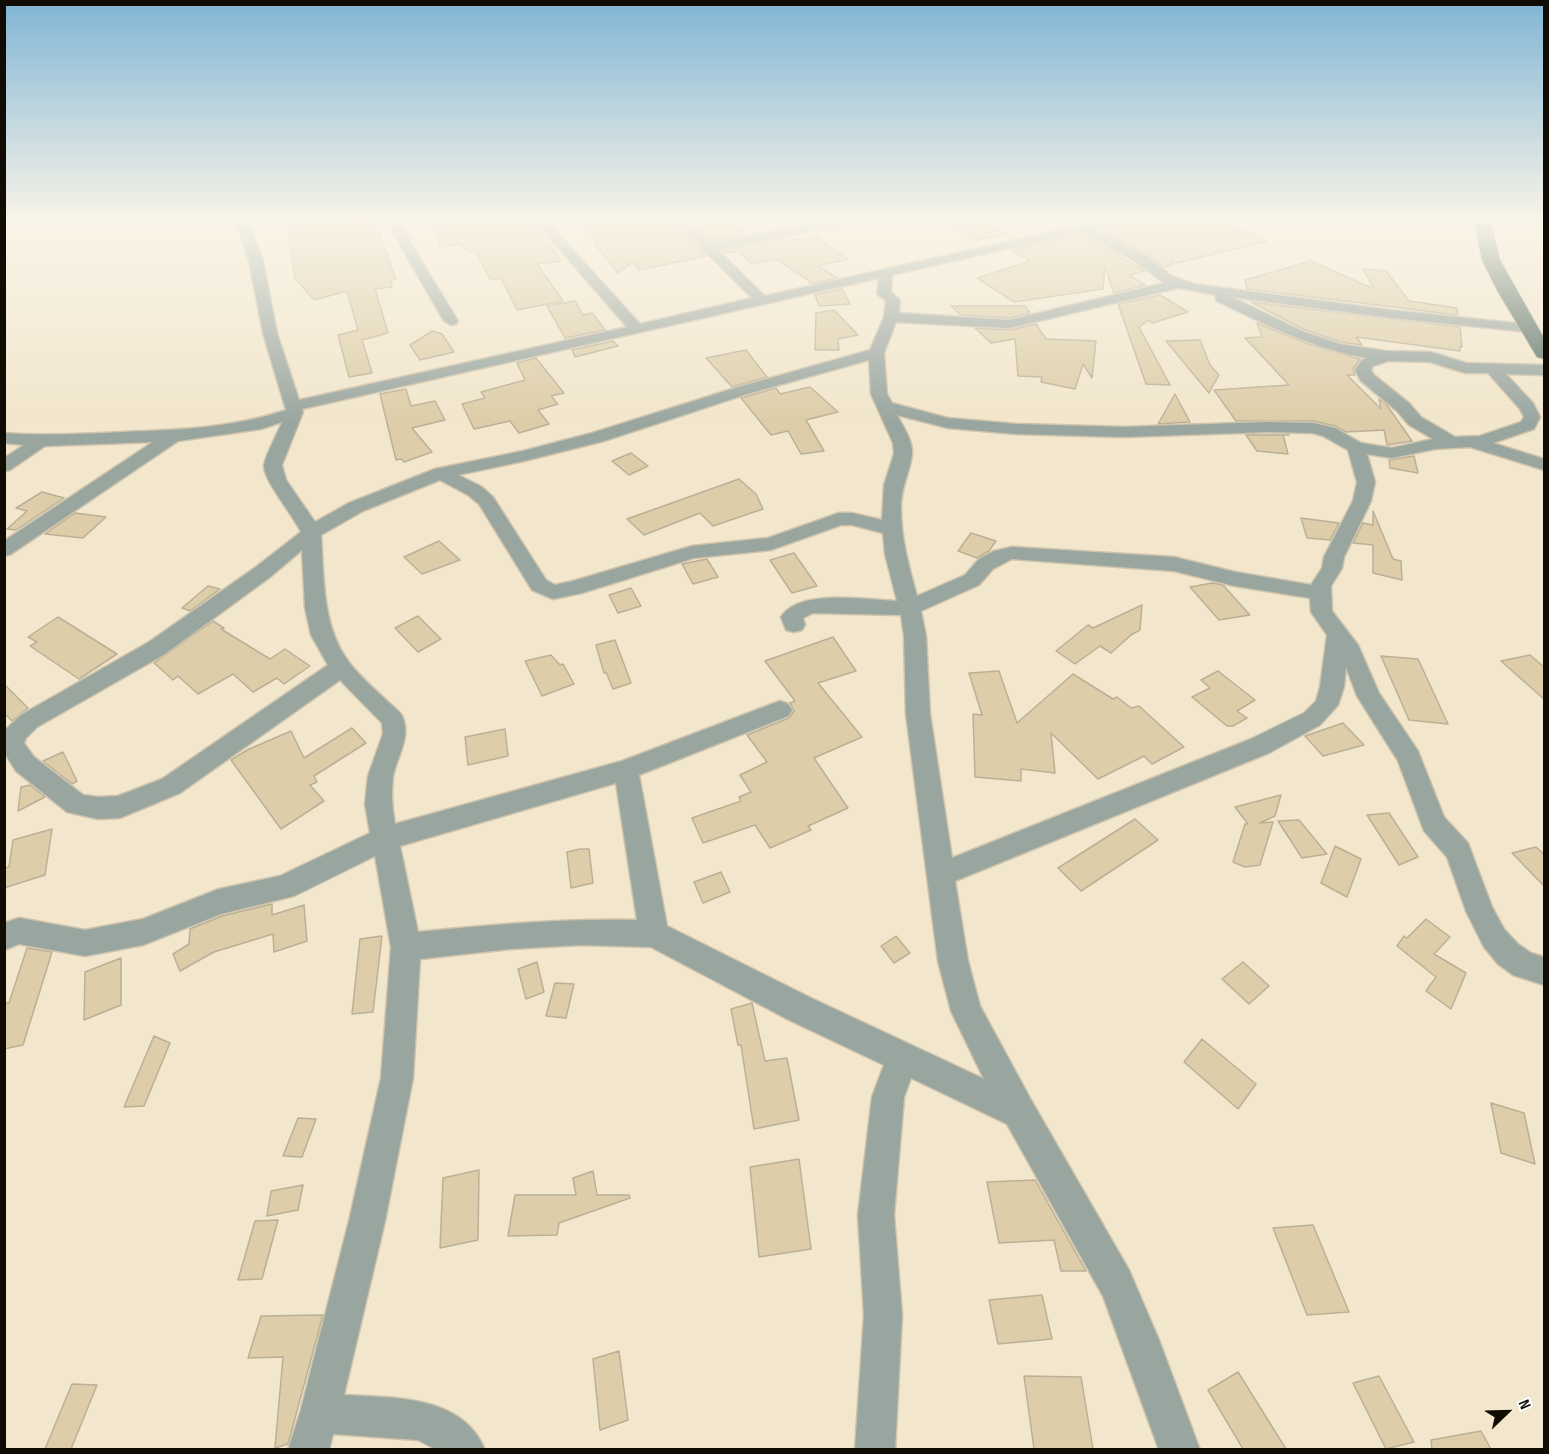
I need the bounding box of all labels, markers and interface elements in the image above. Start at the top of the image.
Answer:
north arrow [1477,1382,1537,1442]
text: N [1514,1397,1534,1412]

